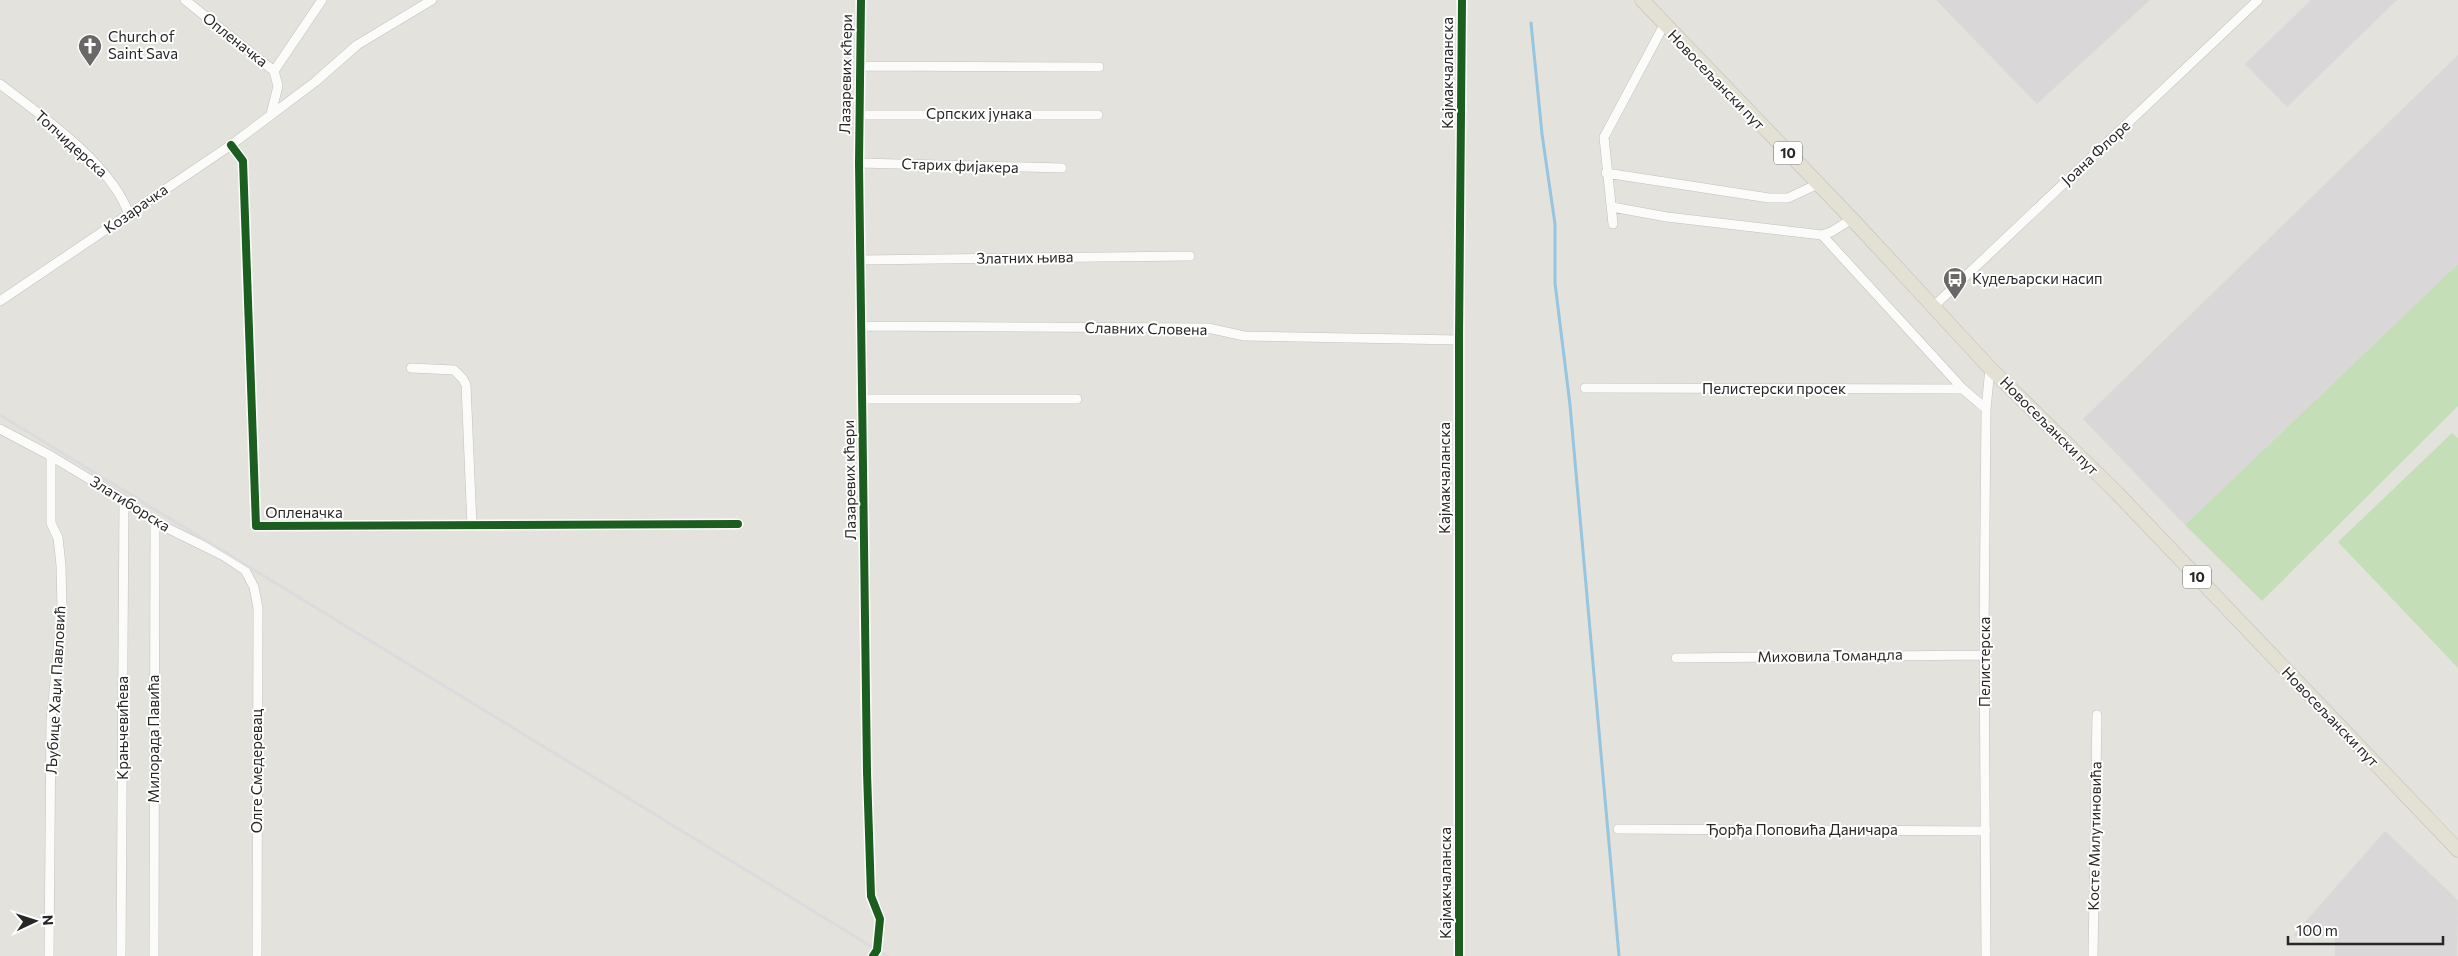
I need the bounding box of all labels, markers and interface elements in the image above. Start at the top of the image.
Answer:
street label: Опленачка [200,8,272,70]
street label: Лазаревих кћери [835,14,855,134]
street label: Кајмакчаланска [1438,17,1456,129]
street label: Новосељански пут [1664,26,1769,133]
place label: Church of Saint Sava [108,27,178,62]
church icon: Church of Saint Sava [77,33,103,67]
street label: Српских јунака [926,104,1032,122]
street label: Топчидерска [32,106,112,180]
street label: Јоана Флоре [2057,116,2133,189]
road number: 10 [1774,142,1802,164]
street label: Старих фијакера [901,154,1019,176]
street label: Козарачка [100,180,171,237]
street label: Златних њива [976,247,1074,267]
bus stop icon: Кудељарски насип [1942,266,1968,300]
place label: Кудељарски насип [1972,269,2103,287]
street label: Славних Словена [1084,318,1208,338]
street label: Новосељански пут [1997,372,2103,478]
street label: Пелистерски просек [1702,379,1846,397]
street label: Лазаревих кћери [839,420,859,540]
street label: Кајмакчаланска [1435,422,1453,534]
street label: Златиборска [87,471,174,535]
street label: Опленачка [265,503,343,521]
road number: 10 [2183,566,2211,588]
street label: Љубице Хаџи Павловић [42,605,68,775]
street label: Пелистерска [1975,617,1993,707]
street label: Миховила Томандла [1757,645,1903,665]
street label: Новосељански пут [2278,663,2383,770]
street label: Милорада Павића [144,675,162,803]
street label: Крањчевићева [113,676,131,780]
street label: Олге Смедеревац [247,708,265,833]
street label: Косте Милутиновића [2084,761,2104,911]
street label: Ђорђа Поповића Даничара [1706,820,1898,838]
street label: Кајмакчаланска [1436,827,1454,939]
north arrow [10,896,60,946]
text: N [40,914,57,926]
scale bar [2288,914,2443,946]
text: 100 m [2296,921,2338,939]

